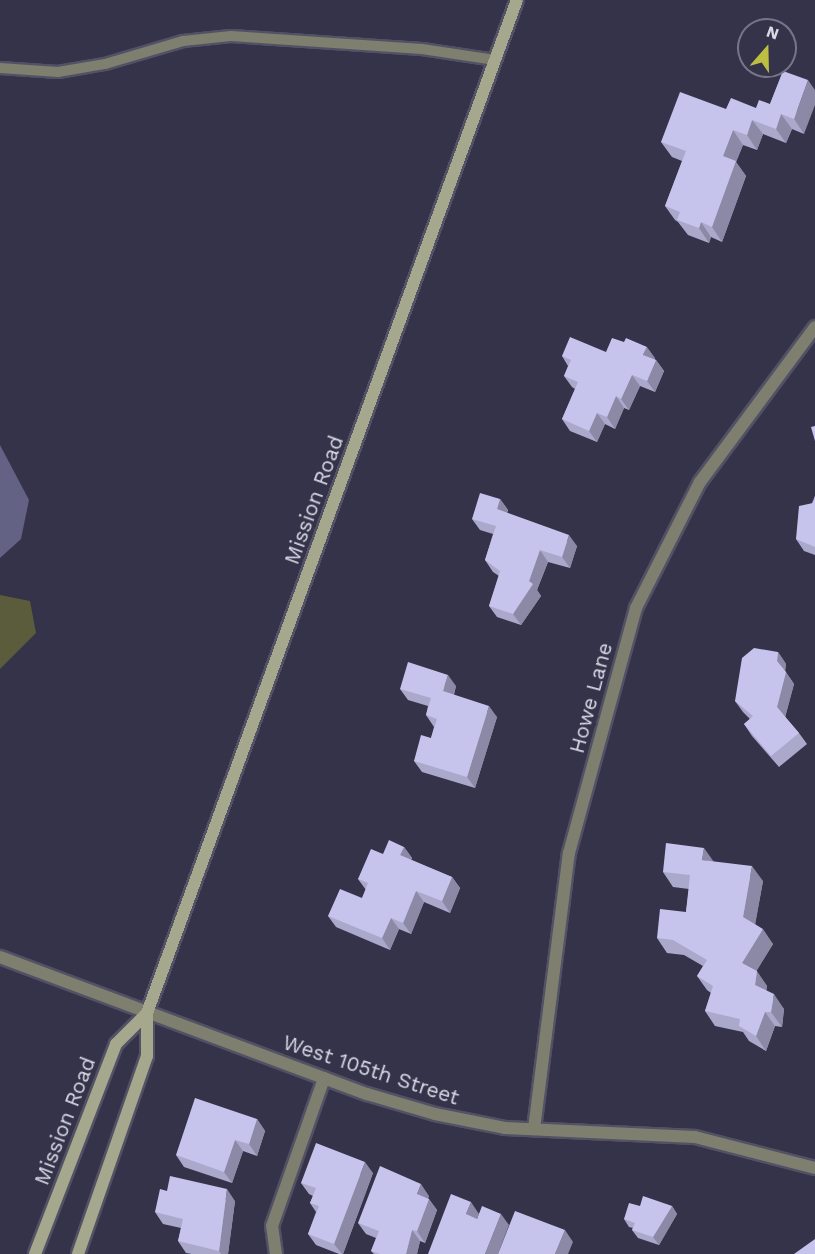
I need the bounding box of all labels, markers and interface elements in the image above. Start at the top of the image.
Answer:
north arrow [737,18,797,78]
text: N [764,22,781,43]
street label: Mission Road [279,432,349,568]
street label: Howe Lane [564,640,618,756]
street label: West 105th Street [279,1030,463,1110]
street label: Mission Road [29,1053,101,1189]

